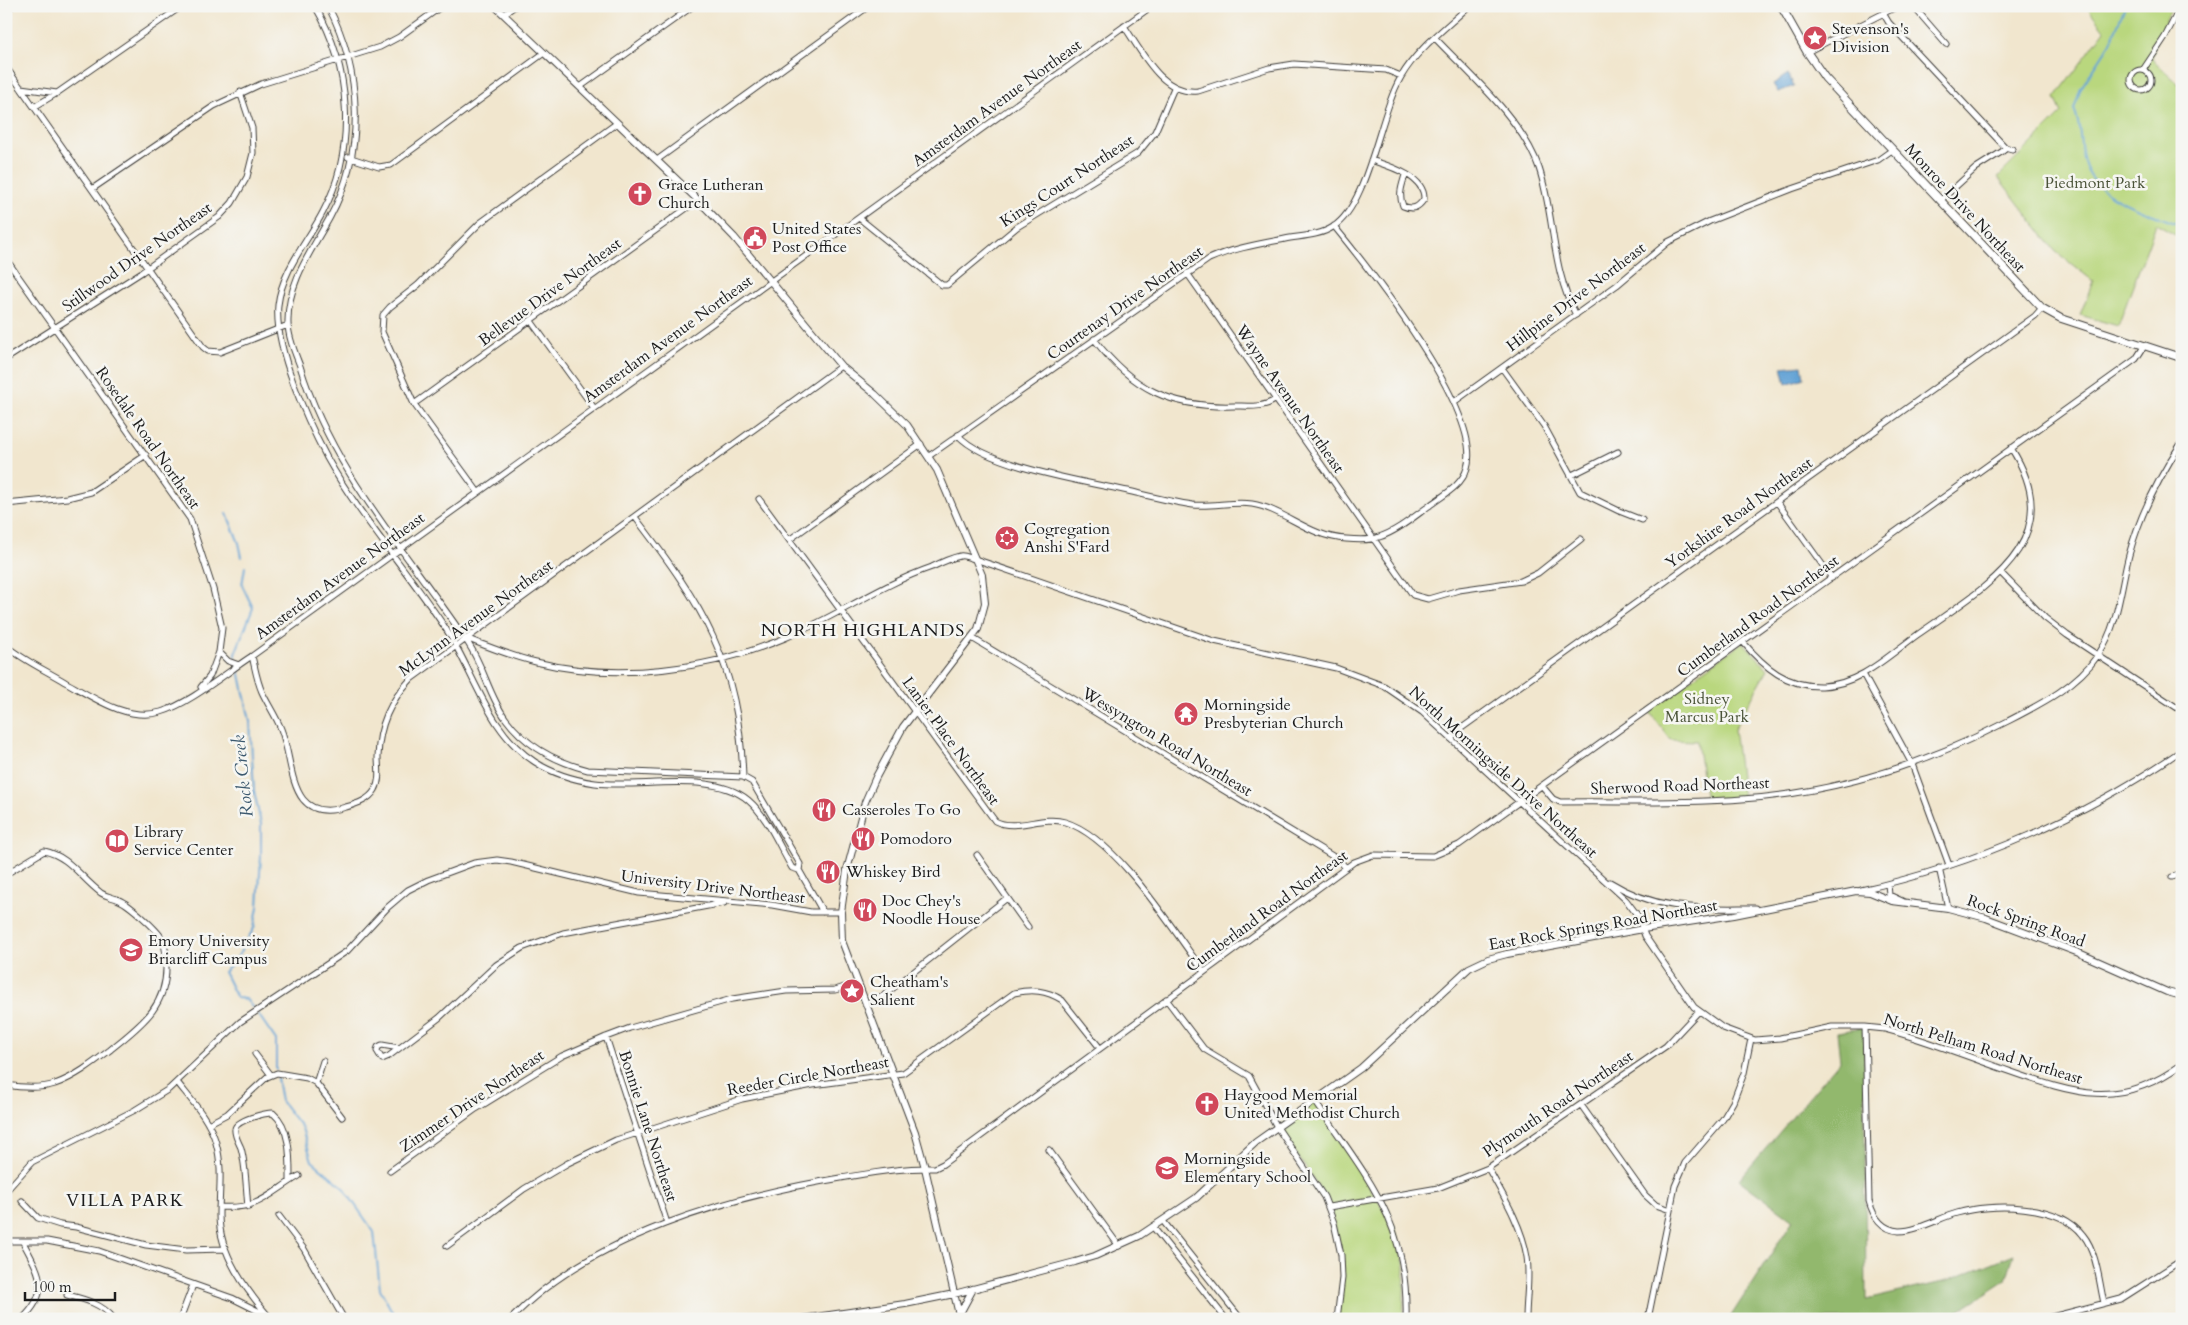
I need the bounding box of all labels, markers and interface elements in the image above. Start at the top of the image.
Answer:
place label: Stevenson's Division [1832,18,1909,58]
place icon: Stevenson's Division [1802,25,1828,51]
street label: Amsterdam Avenue Northeast [908,34,1086,172]
street label: Kings Court Northeast [996,129,1138,233]
street label: Monroe Drive Northeast [1900,139,2030,277]
park label: Piedmont Park [2044,172,2146,194]
place label: Grace Lutheran Church [658,174,764,214]
church icon: Grace Lutheran Church [627,181,653,207]
street label: Stillwood Drive Northeast [58,197,216,317]
place label: United States Post Office [772,218,861,258]
public building icon: United States Post Office [742,225,768,251]
street label: Bellevue Drive Northeast [474,233,626,351]
street label: Hillpine Drive Northeast [1502,237,1650,357]
street label: Courtenay Drive Northeast [1042,241,1208,365]
street label: Amsterdam Avenue Northeast [579,270,757,408]
street label: Wayne Avenue Northeast [1230,320,1350,478]
street label: Rosedale Road Northeast [90,362,206,514]
street label: Yorkshire Road Northeast [1661,452,1817,574]
street label: Amsterdam Avenue Northeast [251,507,429,645]
place label: Cogregation Anshi S'Fard [1024,518,1110,558]
synagogue icon: Cogregation Anshi S'Fard [994,525,1020,551]
street label: Cumberland Road Northeast [1673,550,1843,682]
street label: McLynn Avenue Northeast [394,555,558,681]
district label: NORTH HIGHLANDS [761,618,965,643]
street label: Lanier Place Northeast [897,672,1005,810]
street label: North Morningside Drive Northeast [1404,681,1602,863]
street label: Wessyngton Road Northeast [1077,682,1256,802]
park label: Sidney Marcus Park [1665,688,1750,728]
place label: Morningside Presbyterian Church [1204,694,1344,734]
temple icon: Morningside Presbyterian Church [1173,701,1199,727]
water label: Rock Creek [226,734,260,818]
street label: Sherwood Road Northeast [1590,772,1770,800]
restaurant icon: Casseroles To Go [811,797,837,823]
place label: Casseroles To Go [842,799,961,821]
place label: Library Service Center [134,821,233,861]
restaurant icon: Pomodoro [850,826,876,852]
library icon: Library Service Center [104,828,130,854]
place label: Pomodoro [880,828,952,850]
street label: Cumberland Road Northeast [1182,845,1352,977]
restaurant icon: Whiskey Bird [815,859,841,885]
place label: Whiskey Bird [845,861,941,883]
street label: University Drive Northeast [620,865,806,909]
street label: Rock Spring Road [1964,889,2089,953]
place label: Doc Chey's Noodle House [882,890,981,930]
street label: East Rock Springs Road Northeast [1487,894,1719,956]
restaurant icon: Doc Chey's Noodle House [852,897,878,923]
place label: Emory University Briarcliff Campus [148,930,270,970]
school or university icon: Emory University Briarcliff Campus [118,937,144,963]
place label: Cheatham's Salient [870,971,948,1011]
place icon: Cheatham's Salient [839,978,865,1004]
street label: North Pelham Road Northeast [1881,1008,2085,1090]
street label: Zimmer Drive Northeast [395,1044,549,1158]
street label: Plymouth Road Northeast [1478,1045,1638,1163]
street label: Bonnie Lane Northeast [613,1048,683,1204]
street label: Reeder Circle Northeast [726,1051,890,1101]
place label: Haygood Memorial United Methodist Church [1224,1084,1400,1124]
church icon: Haygood Memorial United Methodist Church [1194,1091,1220,1117]
place label: Morningside Elementary School [1184,1148,1311,1188]
school or university icon: Morningside Elementary School [1154,1155,1180,1181]
district label: VILLA PARK [66,1188,184,1213]
scale bar [25,1270,115,1302]
text: 100 m [32,1277,72,1297]

